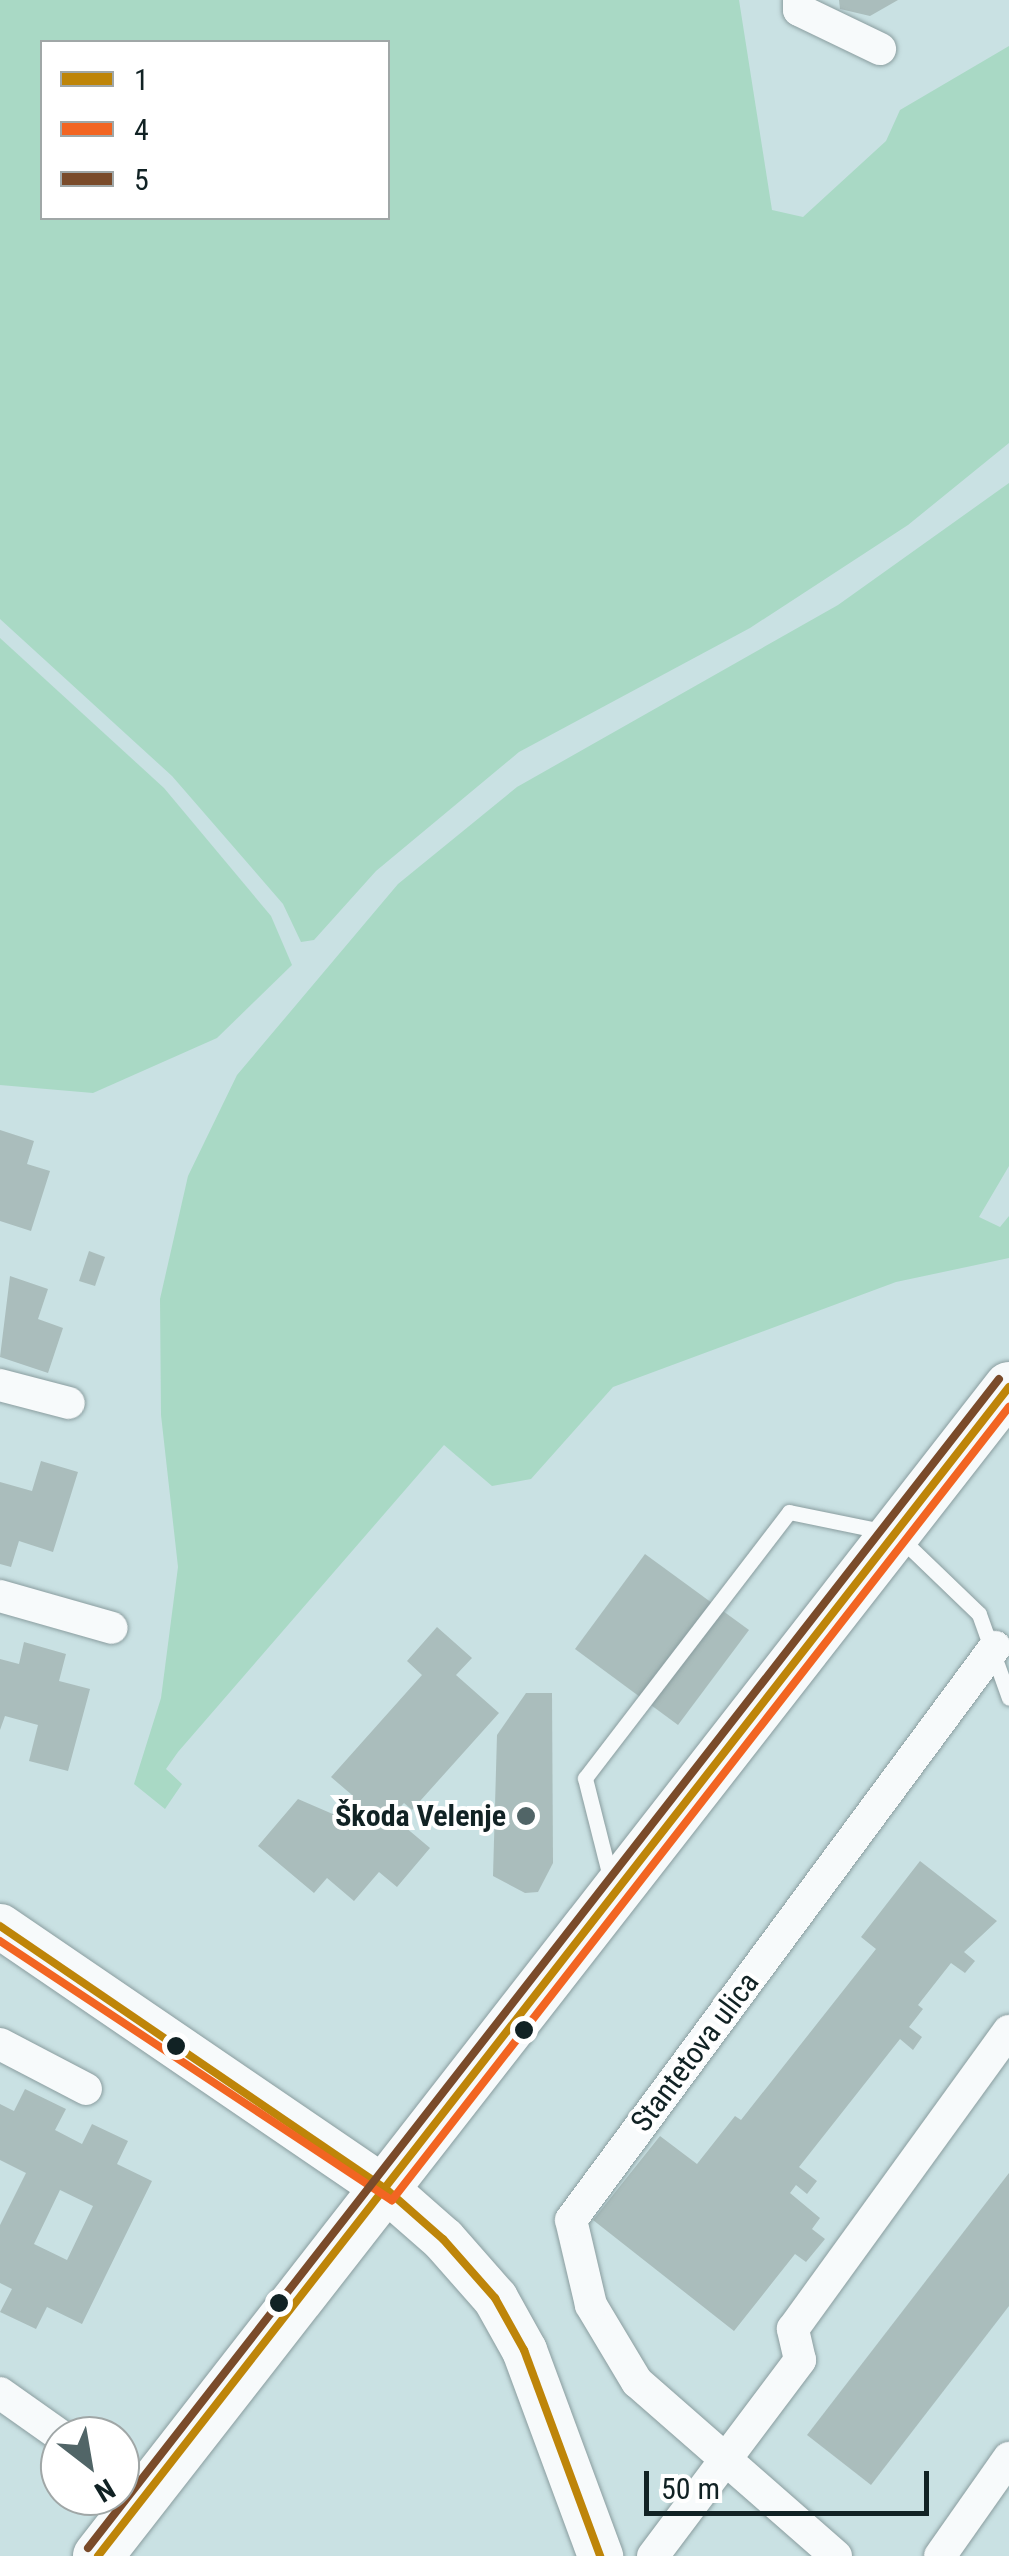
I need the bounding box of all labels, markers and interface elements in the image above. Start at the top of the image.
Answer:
legend [40,40,390,220]
text: 1 [134,62,149,97]
text: 4 [134,112,149,147]
text: 5 [134,162,149,197]
place label: Škoda Velenje [335,1798,506,1834]
marker: Škoda Velenje [515,1805,537,1827]
street label: Stantetova ulica [623,1965,767,2139]
unlabelled marker [514,2020,534,2040]
unlabelled marker [166,2036,186,2056]
unlabelled marker [269,2293,289,2313]
north arrow [40,2416,140,2516]
scale bar [649,2451,934,2513]
text: 50 m [661,2471,720,2506]
text: N [89,2472,121,2509]

